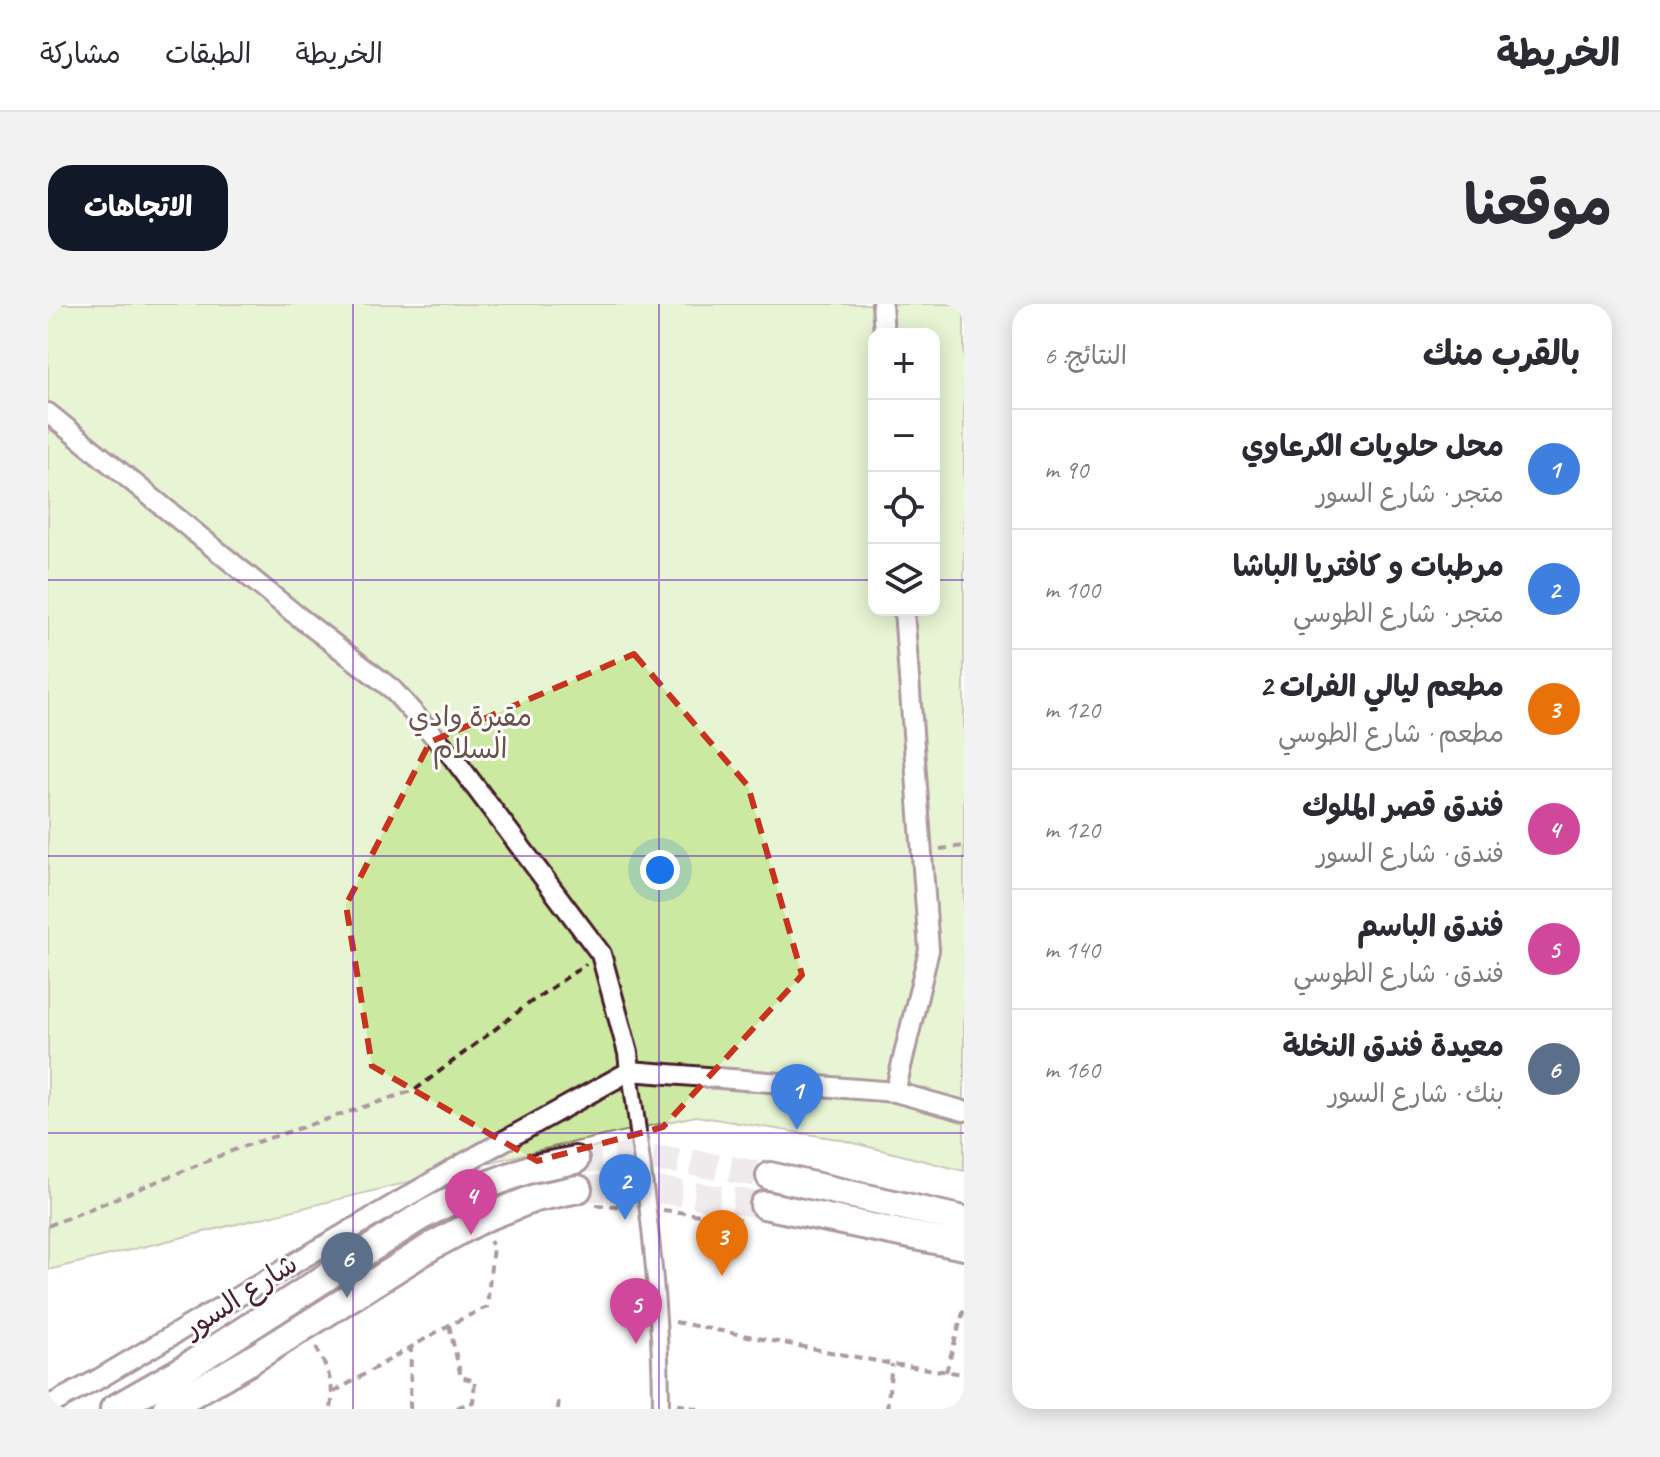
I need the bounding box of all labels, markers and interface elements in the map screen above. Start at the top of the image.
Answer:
text: الخريطة [1496,30,1620,77]
text: مشاركة [40,36,121,71]
text: الطبقات [165,36,251,71]
text: الخريطة [295,36,383,71]
button: الاتجاهات [48,165,228,251]
text: موقعنا [1464,170,1612,241]
map controls [868,328,940,616]
button: + [868,328,940,400]
text: بالقرب منك [1423,332,1580,375]
text: النتائج: 6 [1044,339,1127,372]
button: − [868,400,940,472]
text: محل حلويات الكرعاوي [1242,427,1504,465]
text: 90 m [1044,453,1088,486]
text: 1 [1548,453,1560,486]
button: locate [868,472,940,544]
text: متجر · شارع السور [1316,477,1504,510]
button: layers [868,544,940,616]
text: مرطبات و كافتريا الباشا [1233,547,1504,585]
text: 100 m [1044,573,1100,606]
text: 2 [1548,573,1560,606]
text: متجر · شارع الطوسي [1293,597,1504,630]
text: مطعم ليالي الفرات 2 [1259,667,1504,705]
text: 120 m [1044,693,1100,726]
text: 3 [1548,693,1560,726]
park label: مقبرة وادي السلام [408,699,532,770]
text: مطعم · شارع الطوسي [1278,717,1504,750]
text: فندق قصر الملوك [1302,787,1504,825]
text: 120 m [1044,813,1100,846]
text: 4 [1548,813,1560,846]
text: فندق · شارع السور [1317,837,1504,870]
your location [640,850,680,890]
text: فندق الباسم [1357,907,1504,945]
text: 140 m [1044,933,1100,966]
text: 5 [1548,933,1560,966]
text: فندق · شارع الطوسي [1293,957,1504,990]
text: معيدة فندق النخلة [1282,1027,1504,1065]
text: 160 m [1044,1053,1100,1086]
text: 6 [1548,1053,1560,1086]
pin: 1 [771,1064,823,1130]
text: بنك · شارع السور [1329,1077,1504,1110]
pin: 2 [599,1154,651,1220]
pin: 4 [445,1169,497,1235]
pin: 3 [696,1210,748,1276]
pin: 6 [321,1232,373,1298]
street label: شارع السور [175,1246,305,1348]
pin: 5 [610,1278,662,1344]

